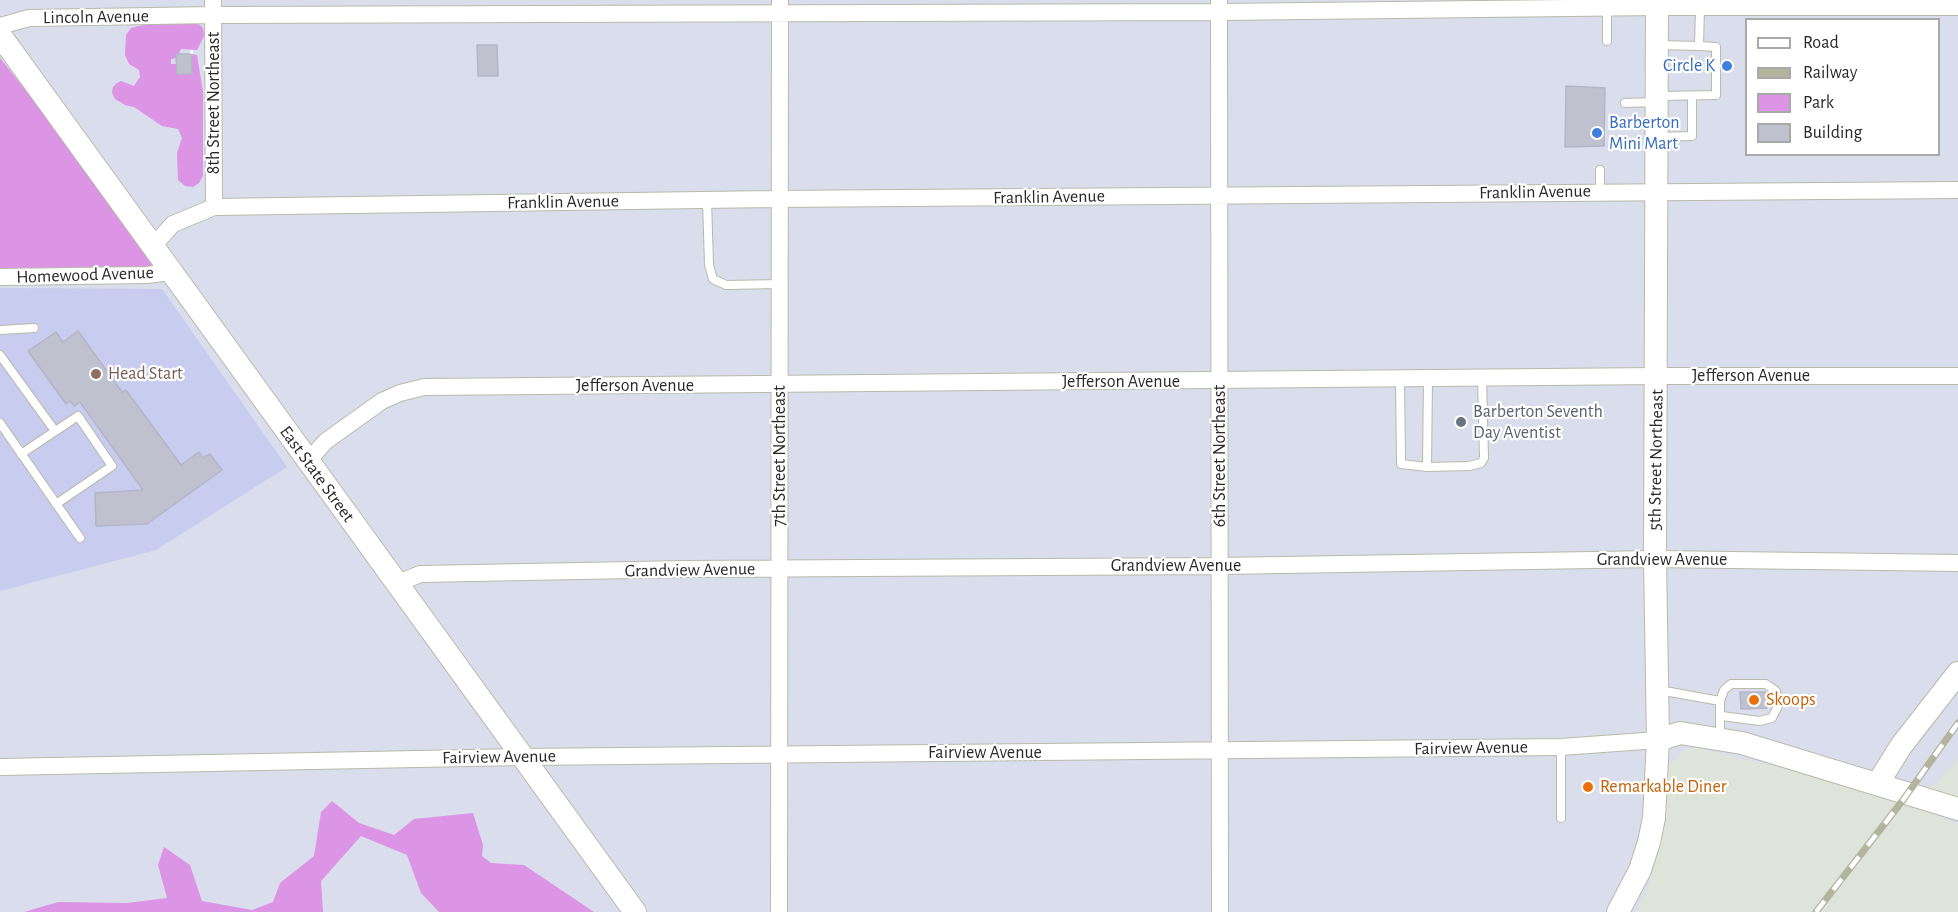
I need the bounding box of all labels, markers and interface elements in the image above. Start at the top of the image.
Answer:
street label: Lincoln Avenue [43,5,149,29]
legend [1745,18,1940,156]
street label: 8th Street Northeast [203,32,225,174]
text: Road [1803,34,1839,52]
place label: Circle K [1663,55,1715,77]
marker: Circle K [1720,59,1734,73]
text: Railway [1803,64,1857,82]
text: Park [1803,94,1834,112]
place label: Barberton Mini Mart [1609,112,1679,154]
text: Building [1803,124,1862,142]
marker: Barberton Mini Mart [1590,126,1604,140]
street label: Franklin Avenue [1479,180,1591,204]
street label: Franklin Avenue [993,185,1105,209]
street label: Franklin Avenue [507,190,619,214]
street label: Homewood Avenue [16,262,154,288]
place label: Head Start [108,363,183,385]
street label: Jefferson Avenue [1692,365,1810,387]
marker: Head Start [89,367,103,381]
street label: Jefferson Avenue [1062,371,1180,393]
street label: Jefferson Avenue [576,375,694,397]
street label: 7th Street Northeast [769,385,791,527]
street label: 6th Street Northeast [1209,385,1231,527]
street label: 5th Street Northeast [1644,389,1668,531]
place label: Barberton Seventh Day Aventist [1473,401,1603,444]
marker: Barberton Seventh Day Aventist [1454,415,1468,429]
street label: East State Street [275,422,359,526]
street label: Grandview Avenue [1597,549,1727,571]
street label: Grandview Avenue [1111,555,1241,577]
street label: Grandview Avenue [624,558,756,582]
place label: Skoops [1766,689,1816,711]
marker: Skoops [1747,693,1761,707]
street label: Fairview Avenue [1414,736,1528,760]
street label: Fairview Avenue [928,742,1042,764]
street label: Fairview Avenue [442,745,556,769]
place label: Remarkable Diner [1600,776,1727,798]
marker: Remarkable Diner [1581,780,1595,794]

